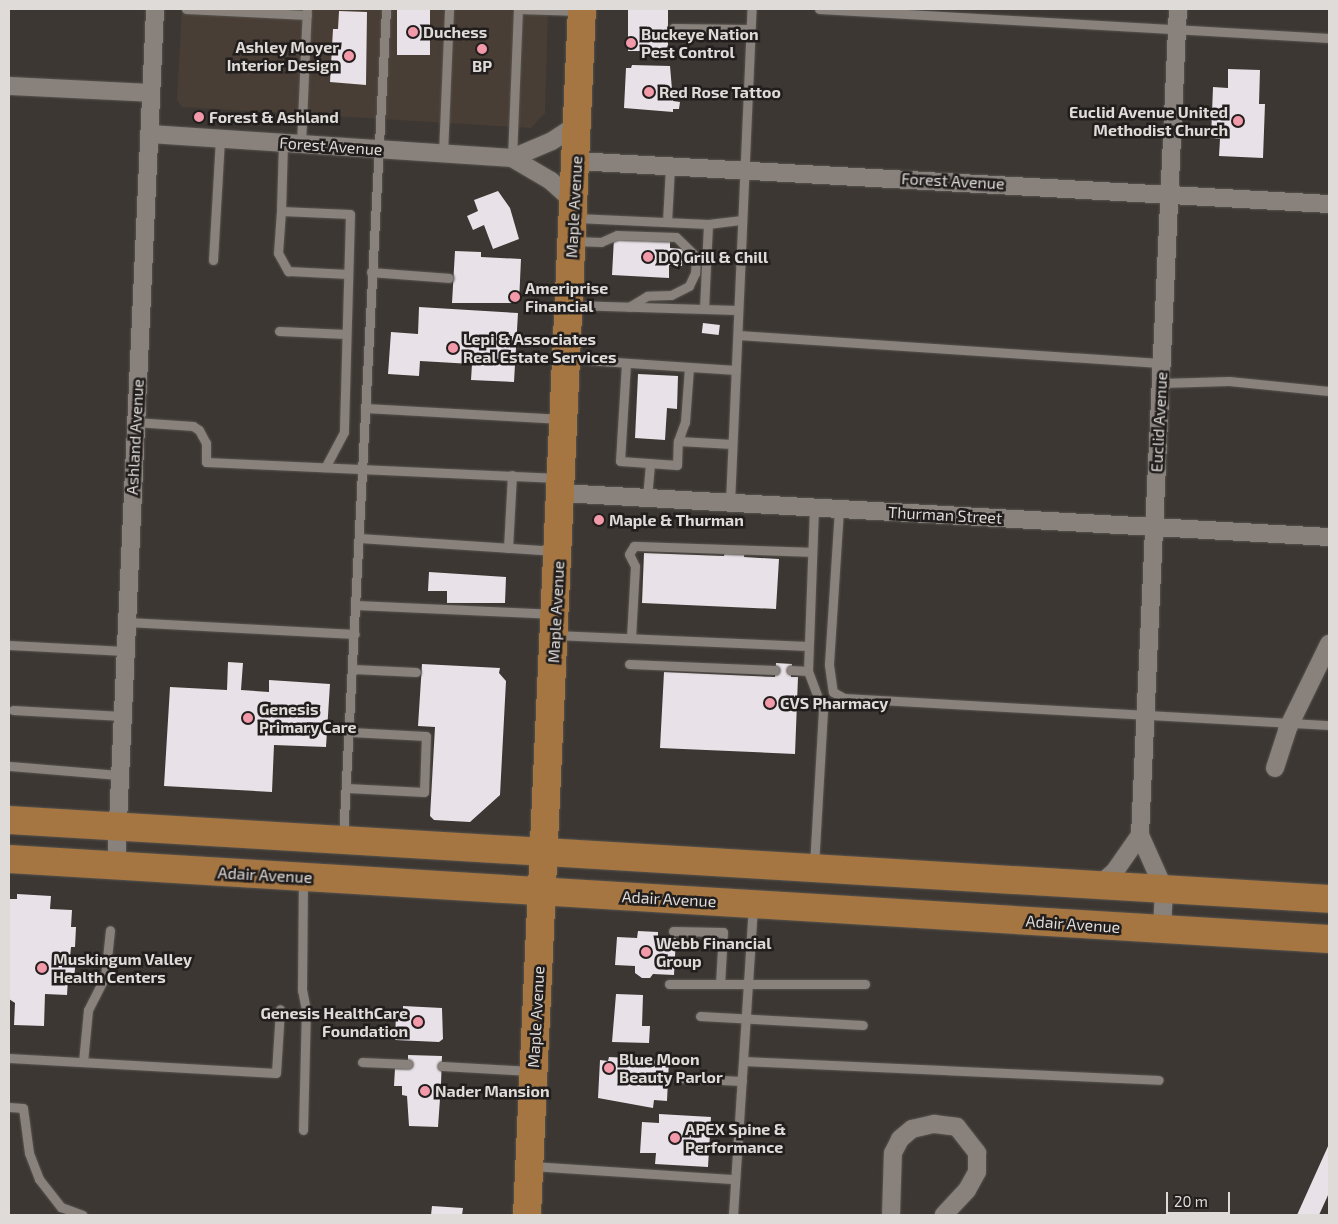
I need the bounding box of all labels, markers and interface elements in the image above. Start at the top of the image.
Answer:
place label: Duchess [423,22,487,42]
place label: Buckeye Nation Pest Control [641,24,759,62]
marker: Duchess [407,26,419,38]
place label: Ashley Moyer Interior Design [226,37,339,75]
marker: Buckeye Nation Pest Control [625,37,637,49]
marker: BP [476,43,488,55]
marker: Ashley Moyer Interior Design [343,50,355,62]
place label: BP [472,56,492,76]
place label: Red Rose Tattoo [659,82,781,102]
marker: Red Rose Tattoo [643,86,655,98]
place label: Euclid Avenue United Methodist Church [1069,102,1228,140]
place label: Forest & Ashland [209,107,339,127]
marker: Forest & Ashland [193,111,205,123]
marker: Euclid Avenue United Methodist Church [1232,115,1244,127]
street label: Forest Avenue [279,133,383,159]
street label: Maple Avenue [562,155,586,259]
street label: Forest Avenue [901,169,1005,193]
place label: DQ Grill & Chill [658,247,769,267]
marker: DQ Grill & Chill [642,251,654,263]
place label: Ameriprise Financial [525,278,608,316]
marker: Ameriprise Financial [509,291,521,303]
place label: Lepi & Associates Real Estate Services [463,329,617,367]
marker: Lepi & Associates Real Estate Services [447,342,459,354]
street label: Euclid Avenue [1147,371,1171,473]
street label: Ashland Avenue [122,378,148,496]
street label: Thurman Street [887,502,1003,528]
place label: Maple & Thurman [609,510,744,530]
marker: Maple & Thurman [593,514,605,526]
street label: Maple Avenue [544,560,568,664]
place label: CVS Pharmacy [780,693,888,713]
marker: CVS Pharmacy [764,697,776,709]
place label: Genesis Primary Care [259,699,357,737]
marker: Genesis Primary Care [241,711,255,725]
street label: Adair Avenue [217,863,313,887]
street label: Adair Avenue [621,887,717,911]
street label: Adair Avenue [1025,911,1121,937]
place label: Webb Financial Group [656,933,771,971]
marker: Webb Financial Group [640,946,652,958]
place label: Muskingum Valley Health Centers [53,949,192,987]
marker: Muskingum Valley Health Centers [35,961,49,975]
street label: Maple Avenue [524,965,548,1069]
place label: Genesis HealthCare Foundation [260,1003,408,1041]
marker: Genesis HealthCare Foundation [412,1016,424,1028]
place label: Blue Moon Beauty Parlor [619,1049,723,1087]
marker: Blue Moon Beauty Parlor [603,1062,615,1074]
place label: Nader Mansion [435,1081,550,1101]
marker: Nader Mansion [419,1085,431,1097]
place label: APEX Spine & Performance [685,1119,786,1157]
marker: APEX Spine & Performance [669,1132,681,1144]
scale bar [1168,1182,1232,1214]
text: 20 m [1174,1192,1208,1210]

